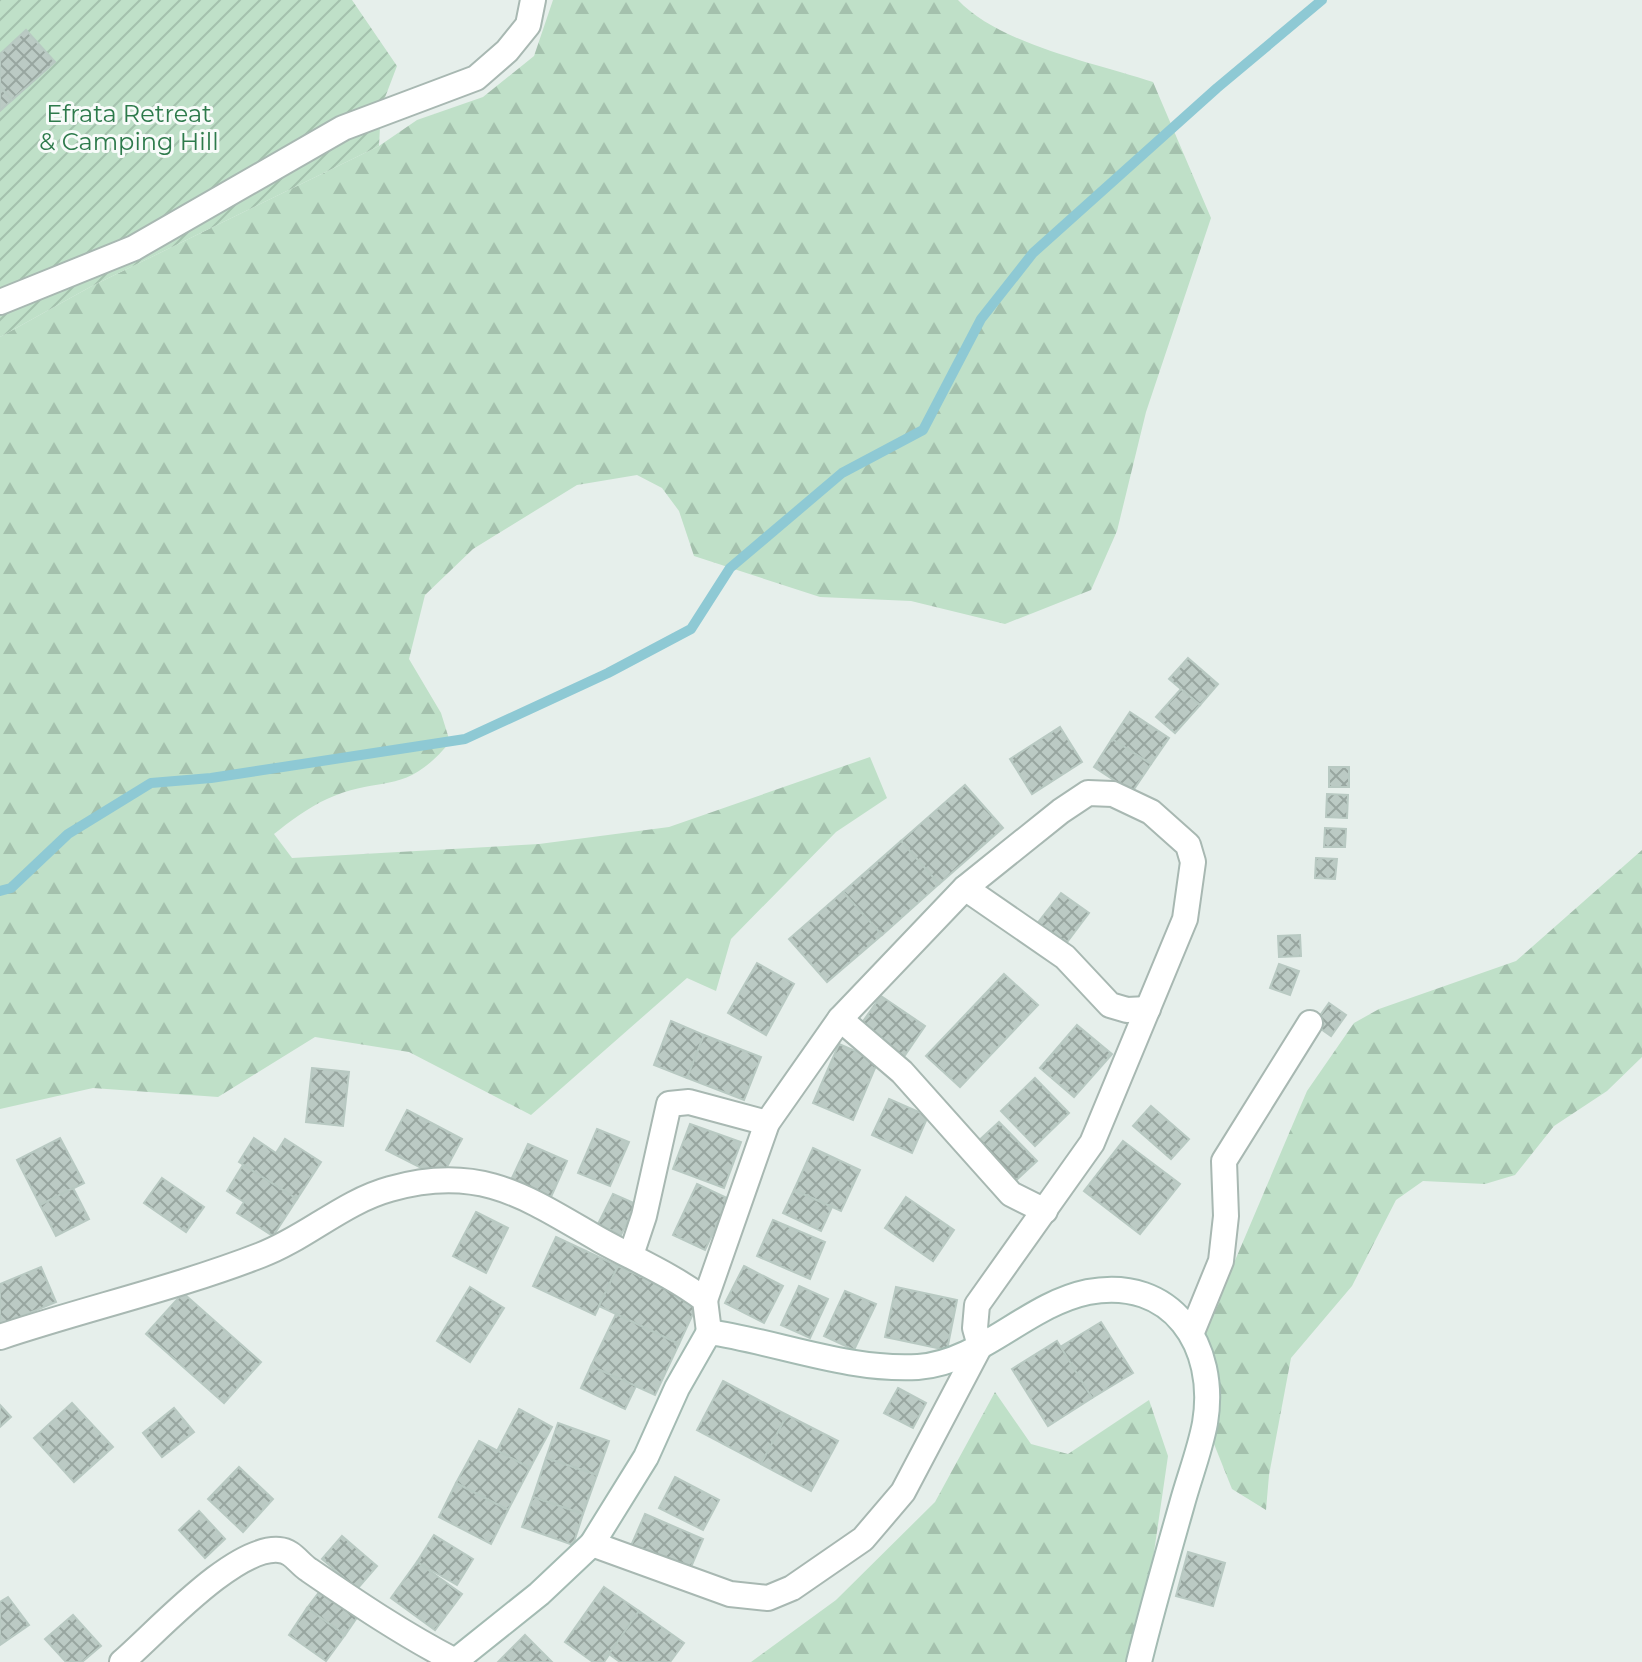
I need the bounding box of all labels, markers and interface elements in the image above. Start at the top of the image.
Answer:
park label: Efrata Retreat & Camping Hill [39,99,219,156]

